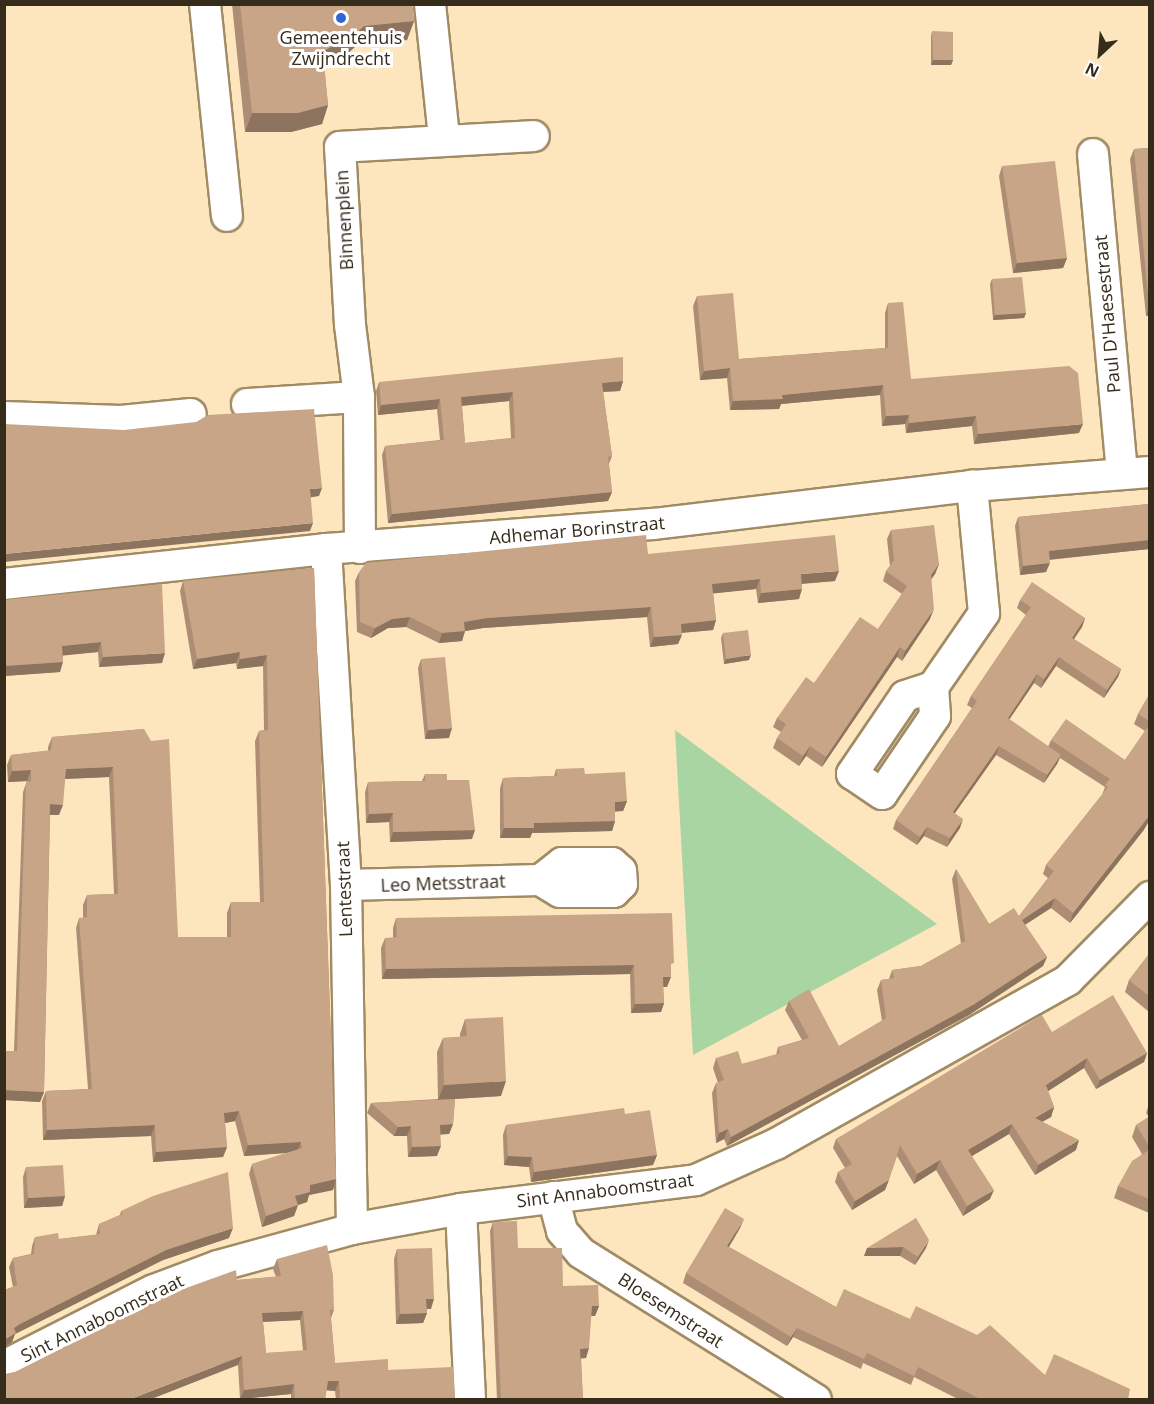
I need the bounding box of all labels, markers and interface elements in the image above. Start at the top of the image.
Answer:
marker: Gemeentehuis Zwijndrecht [334,11,348,25]
north arrow [1070,24,1130,84]
place label: Gemeentehuis Zwijndrecht [280,27,402,70]
text: N [1081,57,1103,83]
street label: Binnenplein [331,169,357,271]
street label: Paul D'Haesestraat [1089,234,1125,394]
street label: Adhemar Borinstraat [488,512,666,548]
street label: Lentestraat [332,841,356,937]
street label: Leo Metsstraat [380,870,506,896]
street label: Sint Annaboomstraat [515,1168,695,1212]
street label: Bloesemstraat [614,1268,728,1352]
street label: Sint Annaboomstraat [17,1269,187,1367]

